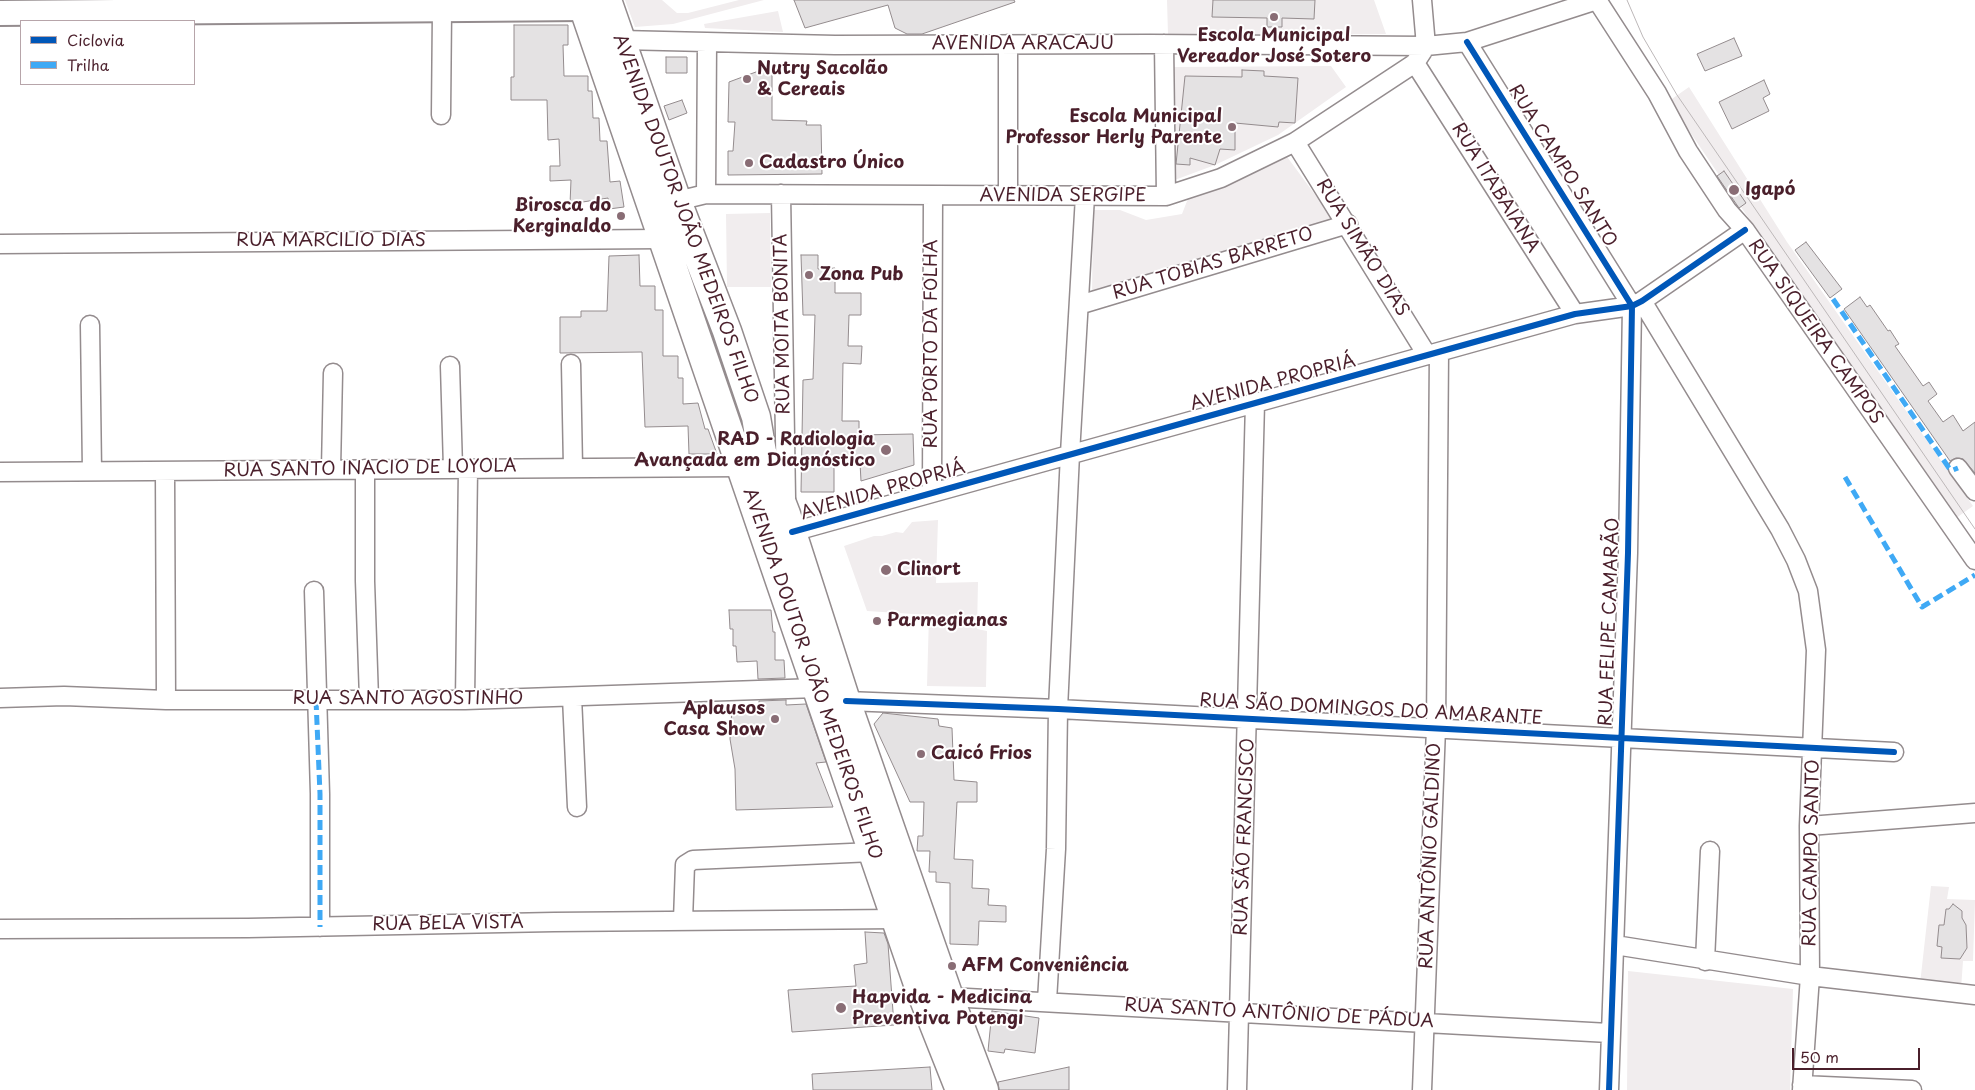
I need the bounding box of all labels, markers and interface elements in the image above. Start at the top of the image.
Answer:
marker: Escola Municipal Vereador José Sotero [1268,11,1280,23]
legend [20,20,195,85]
place label: Escola Municipal Vereador José Sotero [1177,25,1371,68]
text: Ciclovia [67,28,124,51]
street label: AVENIDA DOUTOR JOÃO MEDEIROS FILHO [608,31,762,407]
street label: AVENIDA ARACAJU [932,33,1114,55]
text: Trilha [67,53,109,76]
place label: Nutry Sacolão & Cereais [757,58,888,100]
marker: Nutry Sacolão & Cereais [741,73,753,85]
street label: RUA CAMPO SANTO [1503,81,1621,251]
place label: Escola Municipal Professor Herly Parente [1005,106,1222,148]
street label: RUA ITABAIANA [1446,119,1544,257]
marker: Escola Municipal Professor Herly Parente [1226,121,1238,133]
place label: Cadastro Único [759,152,904,174]
marker: Cadastro Único [743,157,755,169]
street label: RUA SIMÃO DIAS [1311,175,1413,321]
place label: Igapó [1745,179,1795,201]
marker: Igapó [1727,183,1741,197]
street label: AVENIDA SERGIPE [979,185,1147,207]
place label: Birosca do Kerginaldo [513,195,611,238]
marker: Birosca do Kerginaldo [615,210,627,222]
street label: RUA TOBIAS BARRETO [1110,223,1316,305]
street label: RUA MARCILIO DIAS [236,230,426,252]
street label: RUA MOITA BONITA [771,233,795,415]
street label: RUA SIQUEIRA CAMPOS [1743,236,1887,428]
street label: RUA PORTO DA FOLHA [921,239,943,449]
place label: Zona Pub [819,264,903,286]
marker: Zona Pub [803,269,815,281]
street label: AVENIDA PROPRIÁ [1188,351,1358,415]
place label: RAD - Radiologia Avançada em Diagnóstico [634,429,875,472]
marker: RAD - Radiologia Avançada em Diagnóstico [879,443,893,457]
street label: RUA SANTO INACIO DE LOYOLA [223,456,517,482]
street label: AVENIDA PROPRIÁ [798,457,968,525]
street label: AVENIDA DOUTOR JOÃO MEDEIROS FILHO [738,485,886,863]
street label: RUA FELIPE CAMARÃO [1596,517,1624,727]
place label: Clinort [897,559,961,581]
marker: Clinort [879,563,893,577]
place label: Parmegianas [887,610,1008,632]
marker: Parmegianas [871,615,883,627]
street label: RUA SANTO AGOSTINHO [293,688,523,710]
street label: RUA SÃO DOMINGOS DO AMARANTE [1199,690,1543,730]
place label: Aplausos Casa Show [664,698,765,741]
marker: Aplausos Casa Show [769,713,781,725]
street label: RUA SÃO FRANCISCO [1231,738,1259,936]
street label: RUA ANTÔNIO GALDINO [1416,742,1446,970]
place label: Caicó Frios [931,743,1032,765]
marker: Caicó Frios [915,748,927,760]
street label: RUA CAMPO SANTO [1800,759,1824,947]
street label: RUA BELA VISTA [372,912,524,936]
place label: AFM Conveniência [962,955,1129,977]
marker: AFM Conveniência [946,960,958,972]
place label: Hapvida - Medicina Preventiva Potengi [852,987,1032,1030]
street label: RUA SANTO ANTÔNIO DE PÁDUA [1124,995,1434,1033]
marker: Hapvida - Medicina Preventiva Potengi [834,1001,848,1015]
scale bar [1795,1038,1922,1070]
text: 50 m [1800,1045,1839,1068]

